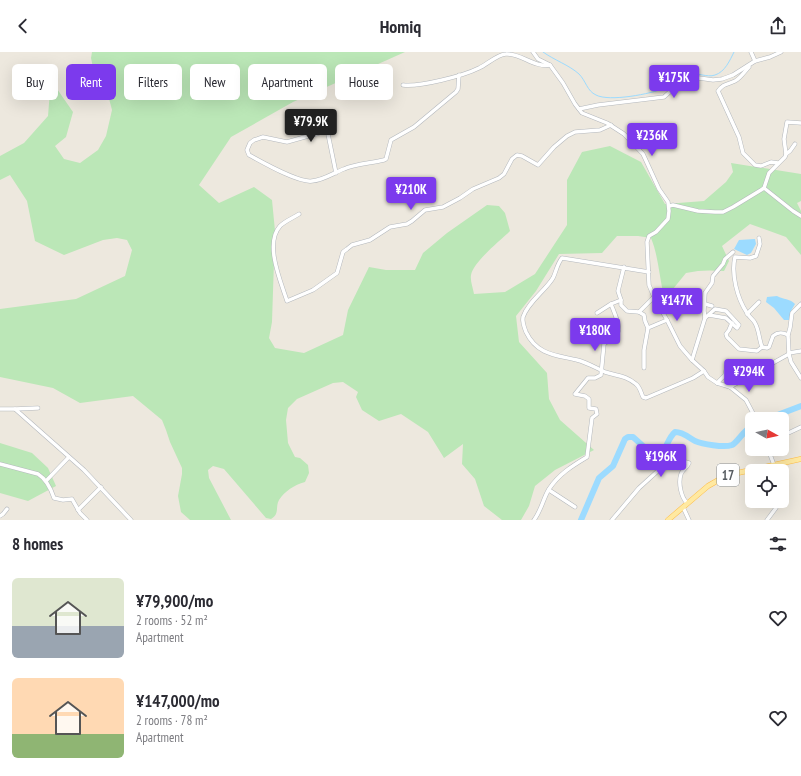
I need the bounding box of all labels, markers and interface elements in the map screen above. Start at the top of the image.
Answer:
icon: back [12,15,34,37]
text: Homiq [380,15,421,38]
icon: share [767,15,789,37]
chip: Buy [12,64,58,100]
chip: Rent [66,64,116,100]
chip: Filters [124,64,182,100]
chip: New [190,64,240,100]
chip: Apartment [248,64,327,100]
chip: House [335,64,393,100]
pin: ¥175K [646,65,702,99]
text: ¥175K [658,69,690,86]
pin: ¥79.9K [278,109,344,143]
text: ¥79.9K [294,113,328,130]
pin: ¥236K [624,123,680,157]
text: ¥236K [636,127,668,144]
pin: ¥210K [383,177,439,211]
text: ¥210K [395,181,427,198]
pin: ¥147K [649,288,705,322]
text: ¥147K [661,292,693,309]
pin: ¥180K [567,318,623,352]
text: ¥180K [579,322,611,339]
pin: ¥294K [721,359,777,393]
text: ¥294K [733,363,765,380]
north arrow [745,412,789,456]
map controls [745,412,789,508]
pin: ¥196K [633,444,689,478]
text: ¥196K [645,448,677,465]
road number: 17 [717,464,739,486]
button: locate [745,464,789,508]
text: 8 homes [12,533,63,555]
icon: filters [767,533,789,555]
text: ¥79,900/mo [136,590,213,612]
icon: home [44,594,92,642]
icon: heart [767,607,789,629]
text: 2 rooms · 52 m² [136,612,208,629]
text: Apartment [136,629,184,646]
text: ¥147,000/mo [136,690,220,712]
icon: home [44,694,92,742]
icon: heart [767,707,789,729]
text: 2 rooms · 78 m² [136,712,208,729]
text: Apartment [136,729,184,746]

